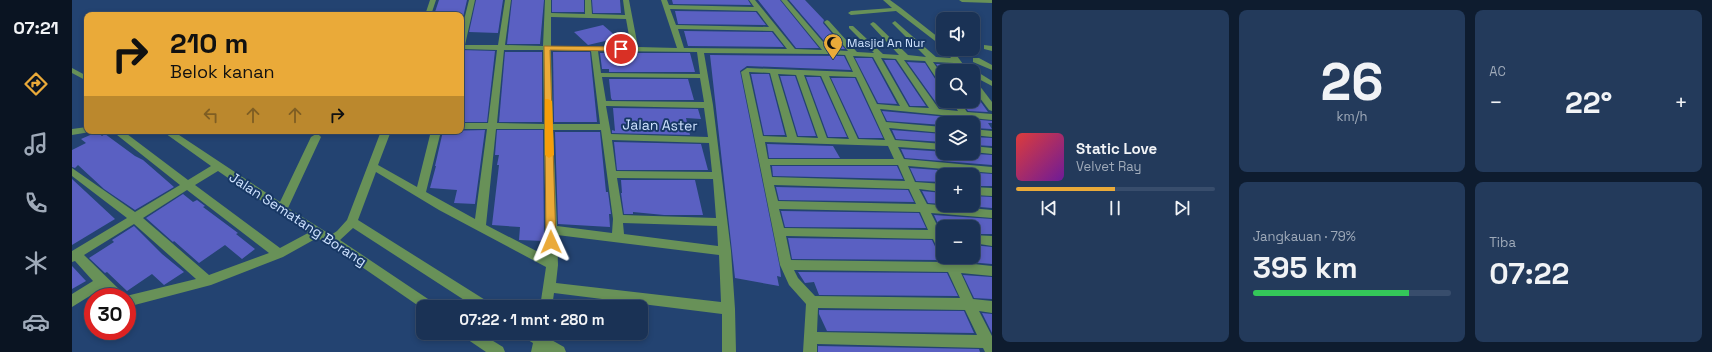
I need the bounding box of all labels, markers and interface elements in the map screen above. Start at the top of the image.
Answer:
map controls [936,12,980,264]
button: sound [936,12,980,56]
text: 07:21 [13,16,59,39]
text: 210 m [170,25,248,61]
icon: right [104,28,156,80]
pin [604,32,638,66]
mosque icon: Masjid An Nur [822,32,844,60]
place label: Masjid An Nur [847,35,925,51]
icon: arrive [610,38,632,60]
text: 26 [1320,49,1384,115]
text: Belok kanan [170,60,275,83]
text: AC [1489,63,1506,80]
button: search [936,64,980,108]
icon: directions [22,70,50,98]
text: 22° [1565,83,1612,122]
text: − [1489,88,1503,116]
text: + [1674,88,1688,116]
icon: left [200,104,222,126]
icon: ahead [242,104,264,126]
icon: ahead [284,104,306,126]
icon: right [326,104,348,126]
text: km/h [1337,108,1367,125]
street label: Jalan Aster [622,115,698,135]
button: layers [936,116,980,160]
icon: music [22,130,50,158]
text: Static Love [1076,139,1157,158]
text: Velvet Ray [1076,158,1141,175]
street label: Jalan Sematang Borang [226,168,370,270]
button: + [936,168,980,212]
icon: phone [22,189,50,217]
icon: previous [1038,197,1060,219]
icon: pause [1104,197,1126,219]
icon: next [1171,197,1193,219]
button: − [936,220,980,264]
position arrow [530,221,572,263]
text: Jangkauan · 79% [1253,228,1356,245]
text: Tiba [1489,234,1516,251]
text: 395 km [1253,248,1358,287]
icon: climate [22,249,50,277]
text: 07:22 [1489,254,1569,293]
speed limit sign: 30 [84,288,136,340]
icon: car [22,308,50,336]
text: 07:22 · 1 mnt · 280 m [459,310,605,329]

